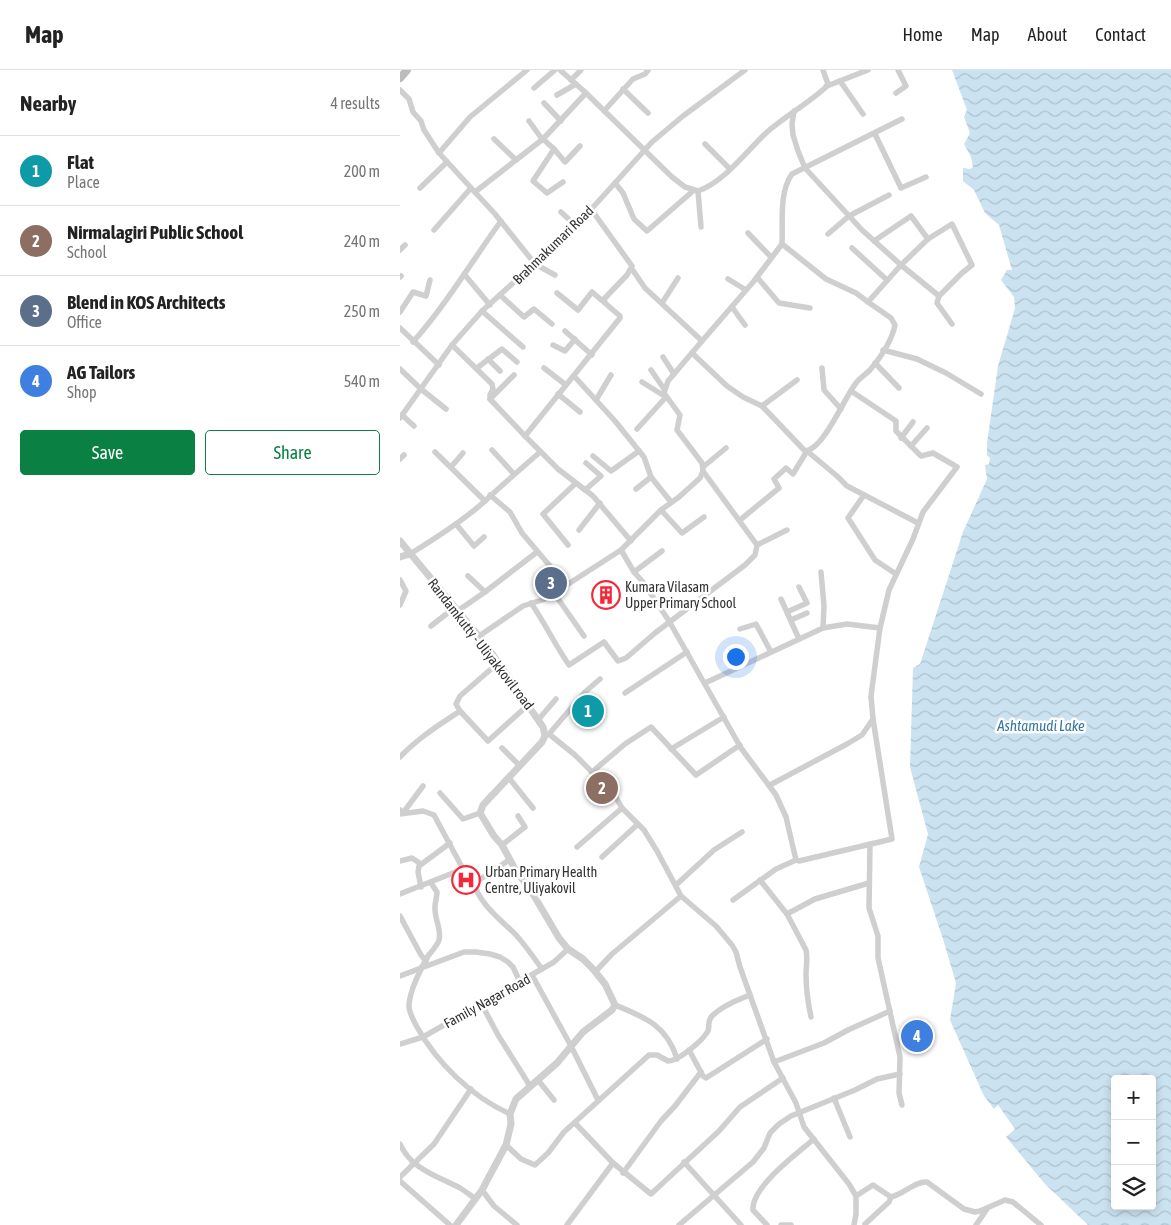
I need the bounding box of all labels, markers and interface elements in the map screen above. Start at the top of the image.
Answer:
text: Map [25,21,64,48]
text: Home [903,24,943,45]
text: Map [971,24,1000,45]
text: About [1028,24,1067,45]
text: Contact [1095,24,1146,45]
text: Nearby [20,91,76,115]
text: 4 results [330,94,380,112]
text: Flat [67,151,94,173]
text: 1 [32,162,40,180]
text: 200 m [344,162,380,180]
text: Place [67,173,100,191]
street label: Brahmakumari Road [509,202,597,288]
text: Nirmalagiri Public School [67,221,243,243]
text: 2 [32,232,40,250]
text: 240 m [344,232,380,250]
text: School [67,243,107,261]
text: Blend in KOS Architects [67,291,225,313]
text: 3 [32,302,40,320]
text: 250 m [344,302,380,320]
text: Office [67,313,102,331]
text: AG Tailors [67,361,135,383]
text: 4 [32,372,40,390]
text: 540 m [344,372,380,390]
text: Shop [67,383,97,401]
button: Save [20,430,195,475]
button: Share [205,430,380,475]
pin: 3 [535,564,567,602]
street label: Randamkutty - Uliyakkovil road [425,575,537,713]
place label: Kumara Vilasam Upper Primary School [625,579,737,611]
building icon: Kumara Vilasam Upper Primary School [591,580,621,610]
your location [723,644,749,670]
pin: 1 [572,692,604,730]
water label: Ashtamudi Lake [996,717,1085,734]
pin: 2 [586,769,618,807]
place label: Urban Primary Health Centre, Uliyakovil [485,864,597,896]
hospital icon: Urban Primary Health Centre, Uliyakovil [451,865,481,895]
street label: Family Nagar Road [441,971,533,1031]
pin: 4 [901,1017,933,1055]
map controls [1111,1075,1156,1210]
button: + [1111,1075,1156,1120]
button: − [1111,1120,1156,1165]
button: layers [1111,1165,1156,1210]

